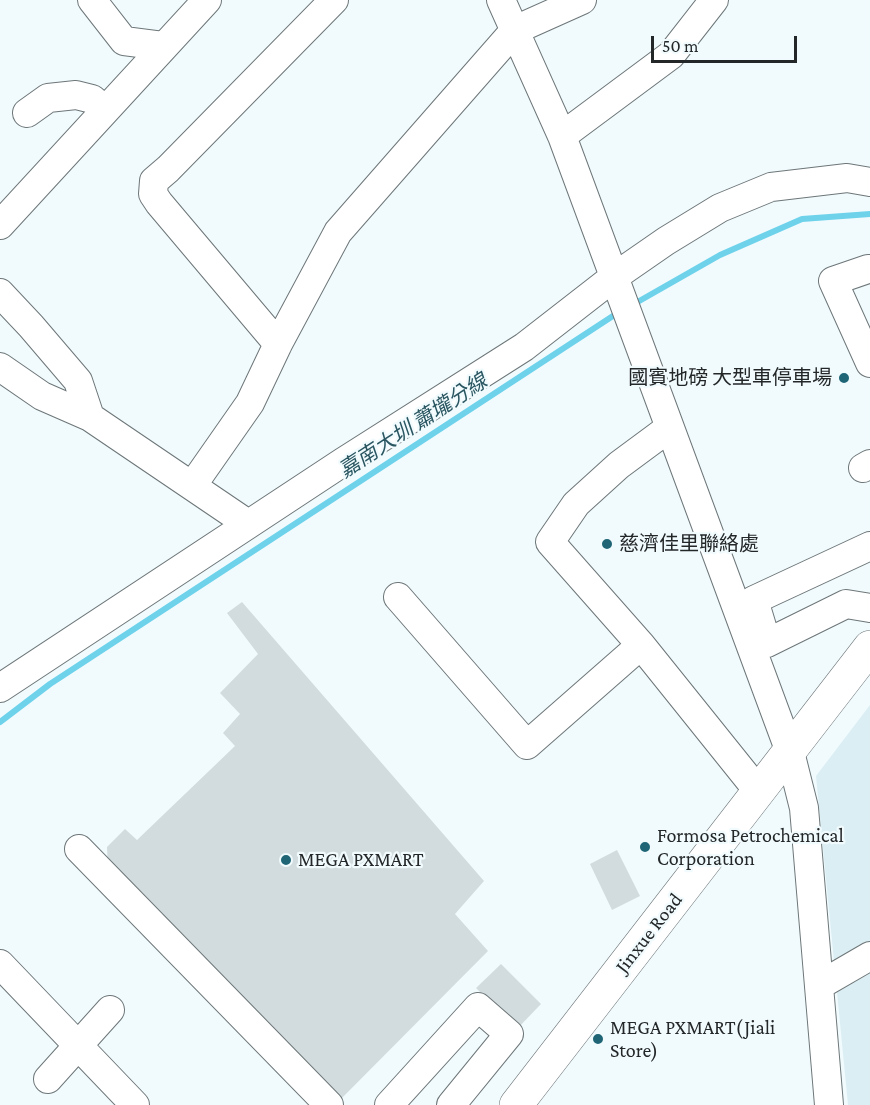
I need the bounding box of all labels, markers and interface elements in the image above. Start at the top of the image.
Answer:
scale bar [654,24,800,62]
text: 50 m [662,36,699,56]
place label: 國賓地磅 大型車停車場 [628,366,832,390]
water label: 嘉南大圳 蕭壠分線 [334,369,492,483]
marker: 國賓地磅 大型車停車場 [837,371,851,385]
place label: 慈濟佳里聯絡處 [619,532,759,556]
marker: 慈濟佳里聯絡處 [600,537,614,551]
place label: Formosa Petrochemical Corporation [657,824,844,871]
marker: Formosa Petrochemical Corporation [638,840,652,854]
place label: MEGA PXMART [298,848,424,872]
marker: MEGA PXMART [279,853,293,867]
street label: Jinxue Road [610,888,688,978]
place label: MEGA PXMART(Jiali Store) [610,1016,775,1063]
marker: MEGA PXMART(Jiali Store) [591,1032,605,1046]

